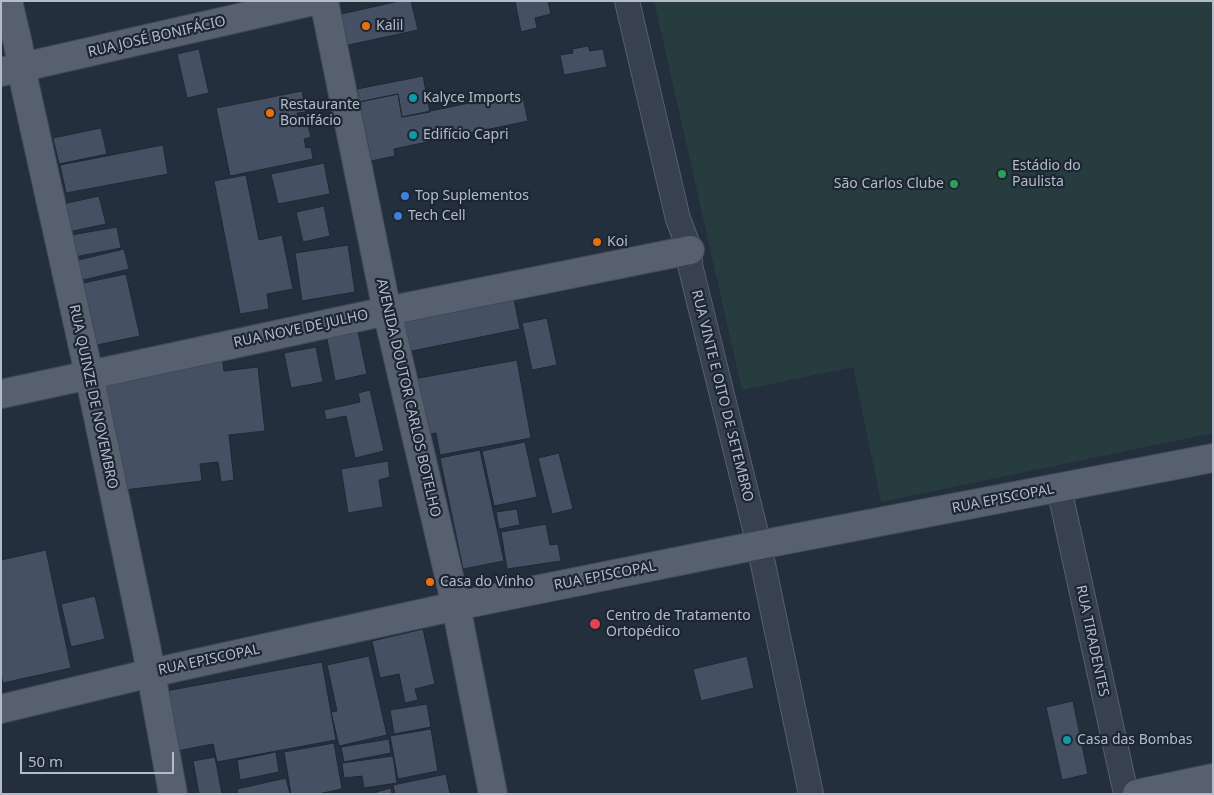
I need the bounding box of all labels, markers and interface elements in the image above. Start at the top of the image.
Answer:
street label: RUA JOSÉ BONIFÁCIO [86,13,228,61]
place label: Kalil [376,18,403,34]
marker: Kalil [360,20,372,32]
place label: Kalyce Imports [423,90,521,106]
marker: Kalyce Imports [407,92,419,104]
place label: Restaurante Bonifácio [280,97,360,130]
marker: Restaurante Bonifácio [264,107,276,119]
place label: Edifício Capri [423,127,509,143]
marker: Edifício Capri [407,129,419,141]
place label: Estádio do Paulista [1012,158,1081,190]
marker: Estádio do Paulista [996,168,1008,180]
place label: São Carlos Clube [834,176,944,192]
marker: São Carlos Clube [948,178,960,190]
place label: Top Suplementos [415,188,529,204]
marker: Top Suplementos [399,190,411,202]
place label: Tech Cell [408,208,466,224]
marker: Tech Cell [392,210,404,222]
place label: Koi [607,234,628,250]
marker: Koi [591,236,603,248]
street label: AVENIDA DOUTOR CARLOS BOTELHO [372,277,444,519]
street label: RUA VINTE E OITO DE SETEMBRO [688,288,756,504]
street label: RUA QUINZE DE NOVEMBRO [65,303,121,491]
street label: RUA NOVE DE JULHO [232,307,370,351]
street label: RUA EPISCOPAL [951,481,1055,517]
street label: RUA EPISCOPAL [553,558,657,594]
place label: Casa do Vinho [440,574,533,590]
marker: Casa do Vinho [424,576,436,588]
street label: RUA TIRADENTES [1072,584,1112,698]
place label: Centro de Tratamento Ortopédico [606,608,751,640]
marker: Centro de Tratamento Ortopédico [588,617,602,631]
street label: RUA EPISCOPAL [157,641,261,679]
place label: Casa das Bombas [1077,732,1193,748]
marker: Casa das Bombas [1061,734,1073,746]
scale bar [22,742,176,774]
text: 50 m [28,751,63,771]

